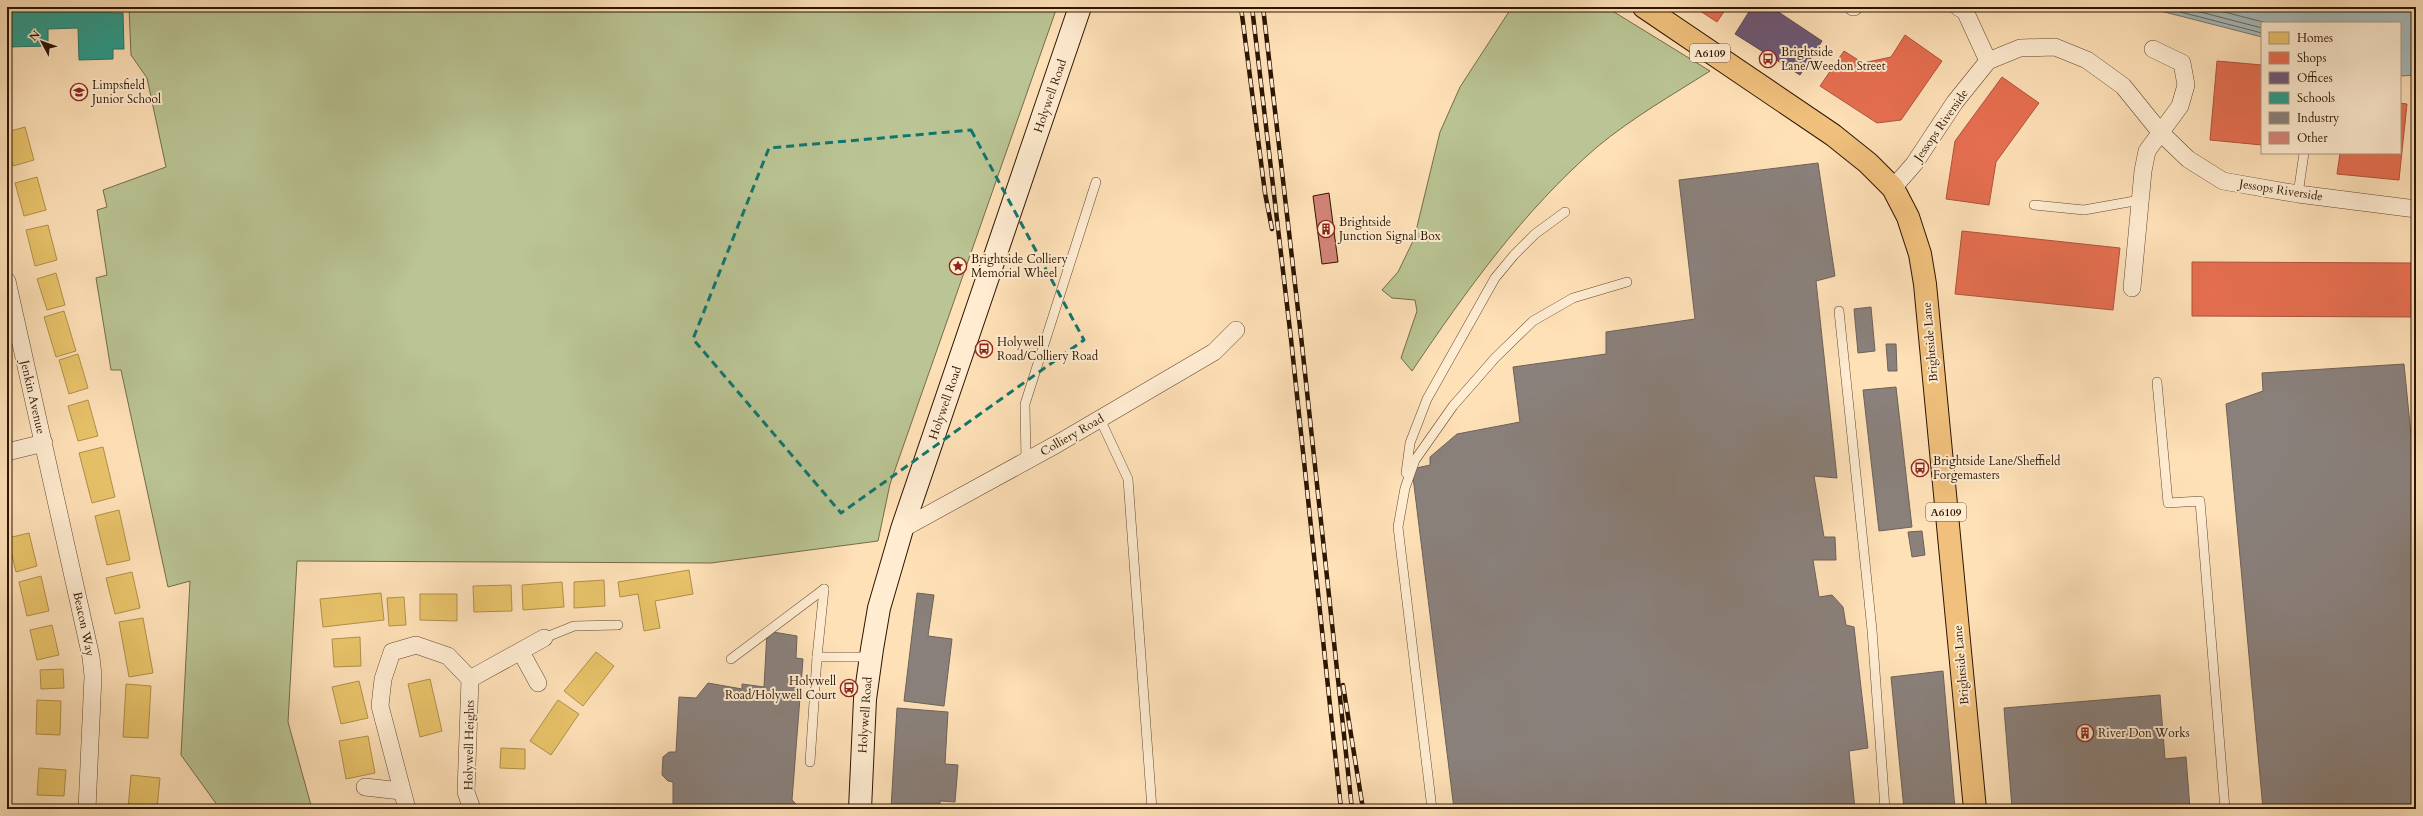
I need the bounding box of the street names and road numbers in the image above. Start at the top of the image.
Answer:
road number: A6109 [1690,44,1730,62]
street label: Holywell Road [1030,57,1070,135]
street label: Jessops Riverside [1909,86,1972,166]
street label: Jessops Riverside [2236,175,2324,205]
street label: Brightside Lane [1919,301,1941,383]
street label: Jenkin Avenue [16,357,49,435]
street label: Holywell Road [925,364,965,442]
street label: Colliery Road [1037,410,1107,460]
road number: A6109 [1926,503,1966,521]
street label: Beacon Way [69,590,99,658]
street label: Brightside Lane [1950,624,1972,706]
street label: Holywell Road [854,676,876,754]
street label: Holywell Heights [460,700,478,790]

